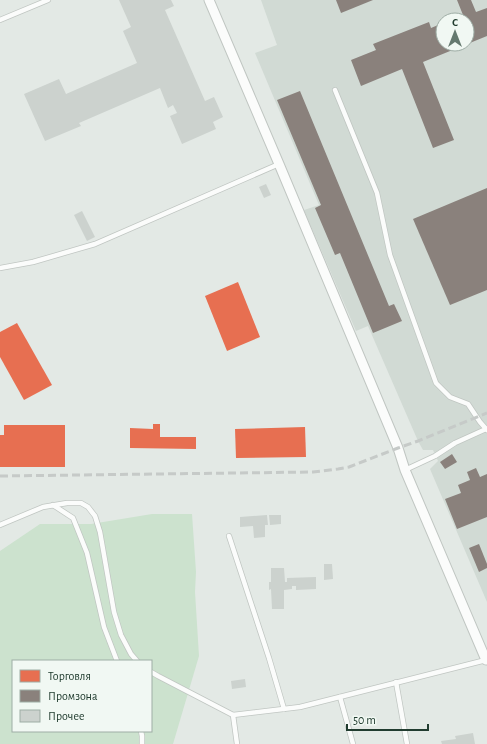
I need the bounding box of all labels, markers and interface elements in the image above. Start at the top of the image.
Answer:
north arrow [435,12,475,52]
text: С [452,17,458,28]
legend [12,660,152,732]
text: Торговля [48,670,91,682]
text: Промзона [48,690,98,702]
scale bar [347,706,428,732]
text: Прочее [48,710,84,722]
text: 50 m [353,714,376,726]

